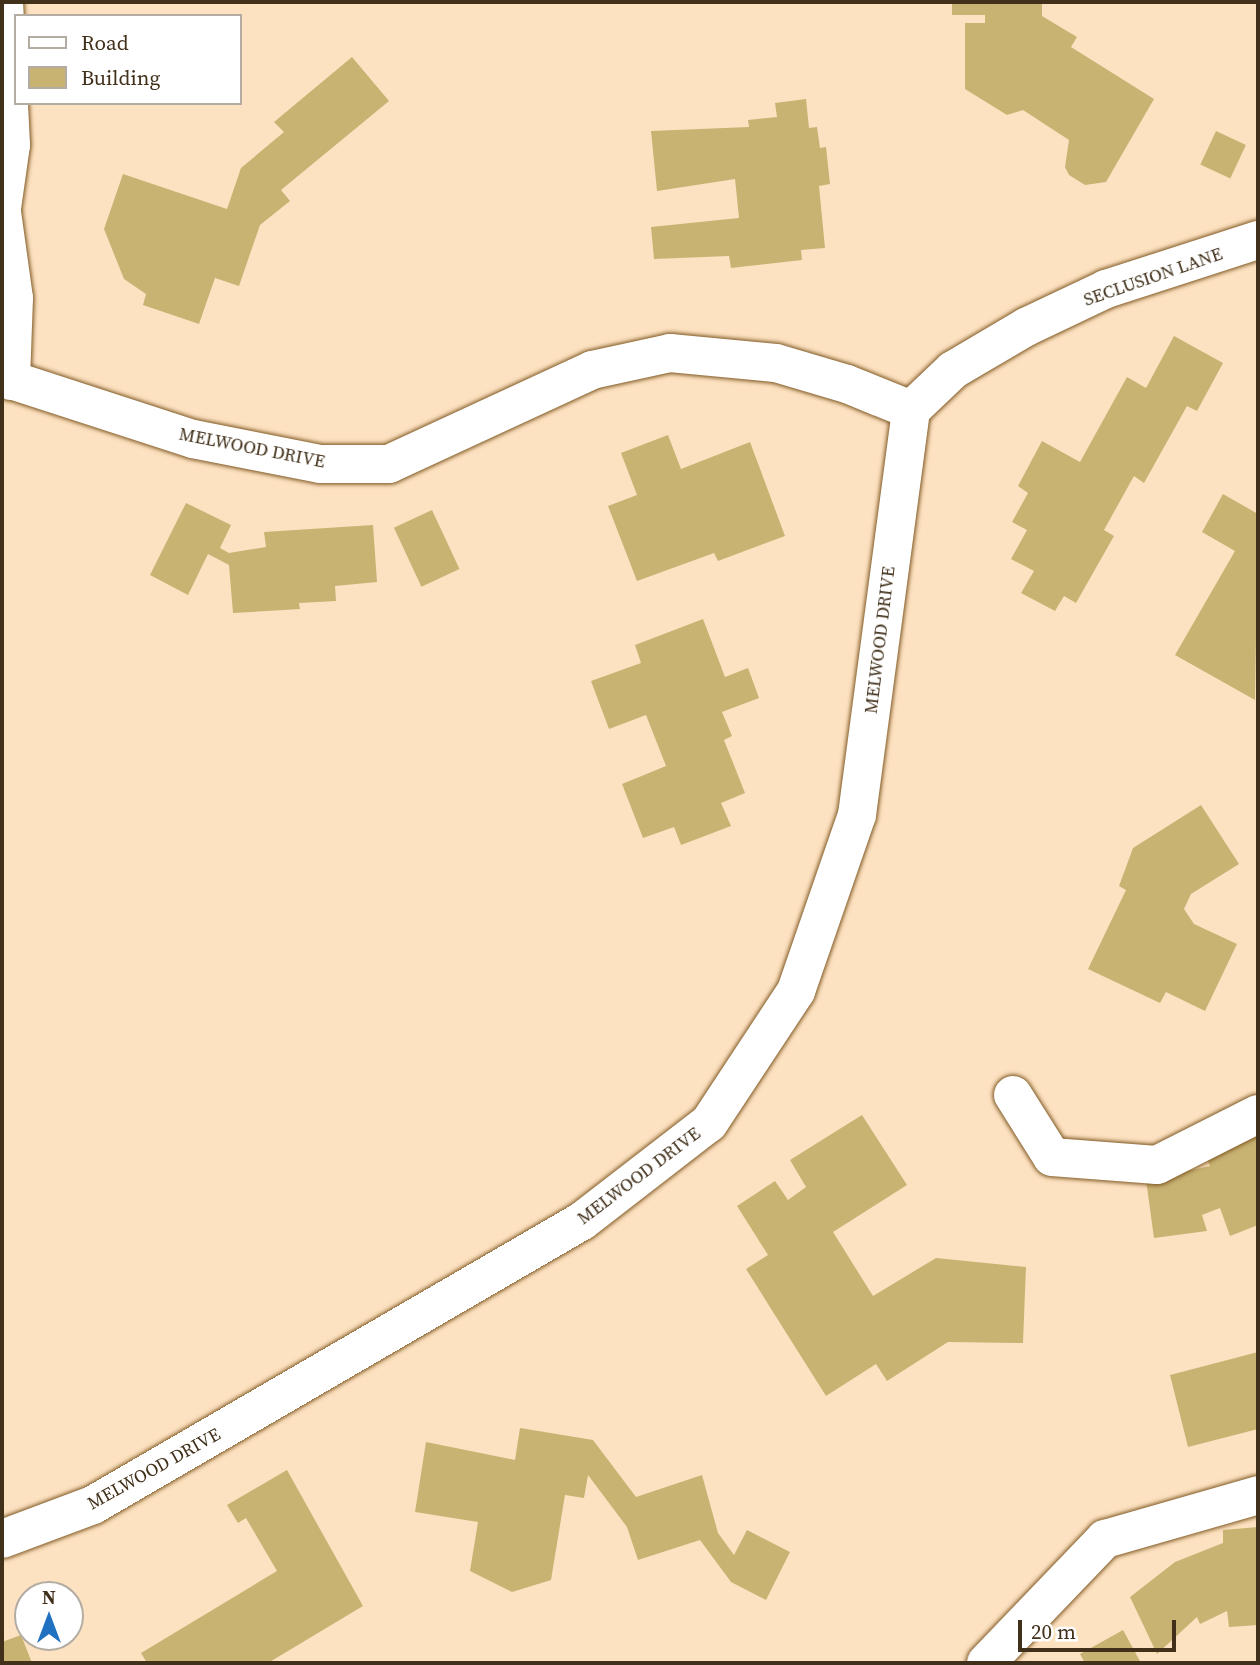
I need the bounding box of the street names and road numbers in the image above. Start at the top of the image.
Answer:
street label: SECLUSION LANE [1081,243,1225,311]
street label: MELWOOD DRIVE [177,423,327,473]
street label: MELWOOD DRIVE [860,565,900,715]
street label: MELWOOD DRIVE [573,1123,705,1229]
street label: MELWOOD DRIVE [84,1424,224,1514]

